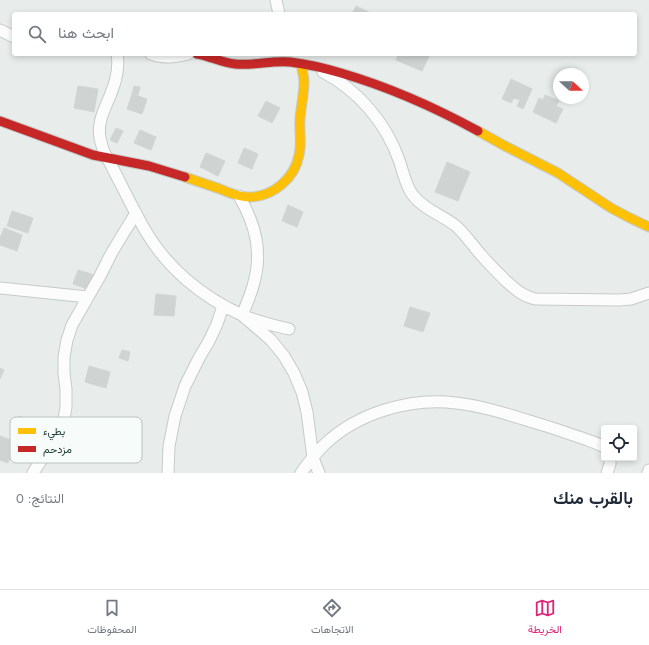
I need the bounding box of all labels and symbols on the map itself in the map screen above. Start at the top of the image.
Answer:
north arrow [553,68,589,104]
legend [10,417,142,463]
text: بطيء [43,423,65,441]
text: مزدحم [43,441,72,457]

